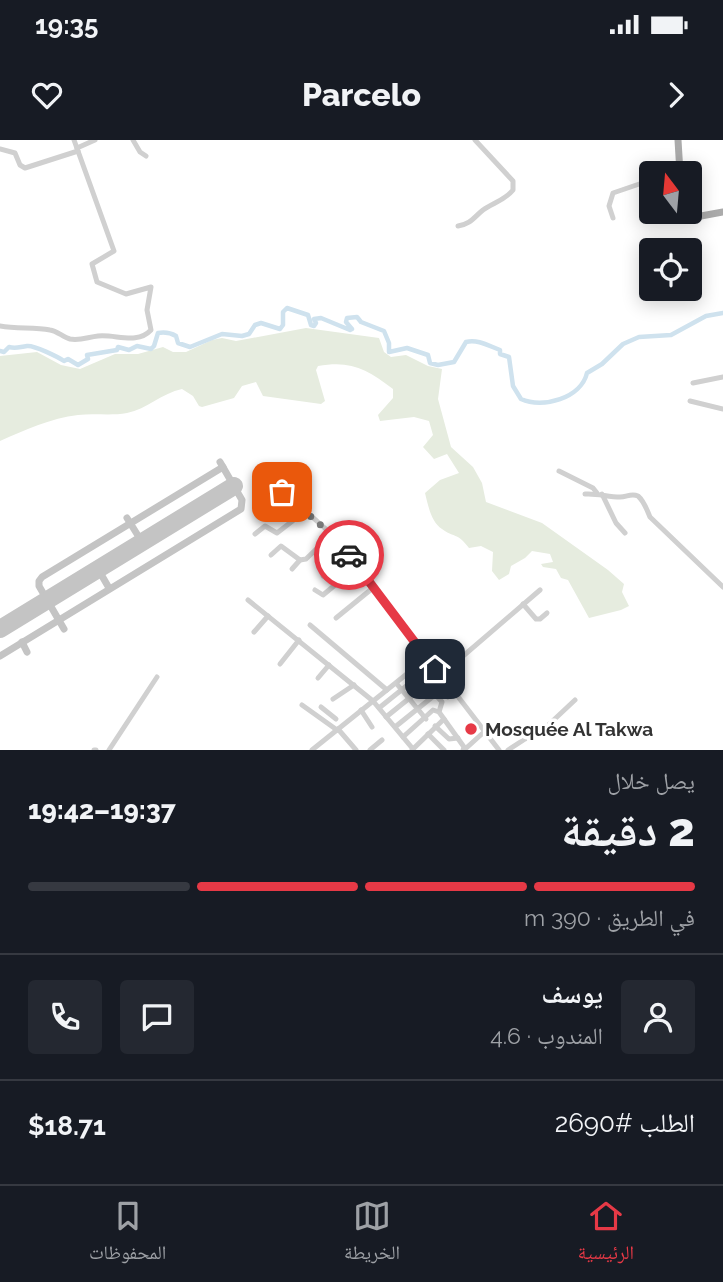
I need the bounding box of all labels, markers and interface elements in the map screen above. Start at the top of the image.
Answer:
text: 19:35 [35,10,99,40]
icon: heart [28,76,66,114]
text: Parcelo [302,76,421,113]
icon: forward [657,76,695,114]
north arrow [639,161,702,224]
map controls [639,161,702,301]
button: locate [639,238,702,301]
pin [252,462,312,522]
icon: bag [263,473,301,511]
courier [314,520,384,590]
icon: car [330,536,368,574]
pin [405,639,465,699]
icon: home [416,650,454,688]
place label: Mosquée Al Takwa [485,718,653,740]
marker: Mosquée Al Takwa [463,721,479,737]
text: يصل خلال [607,767,695,794]
text: 19:37–19:42 [28,795,176,825]
text: 2 دقيقة [561,803,695,857]
text: في الطريق · 390 m [524,904,695,931]
text: يوسف [542,979,603,1009]
button: phone [28,980,102,1054]
button: chat [120,980,194,1054]
button: person [621,980,695,1054]
text: المندوب · 4.6 [490,1022,603,1049]
text: الطلب #2690 [555,1108,695,1138]
text: $18.71 [28,1111,106,1141]
tab: المحفوظات [89,1197,166,1271]
tab: الخريطة [344,1197,400,1271]
tab: الرئيسية [578,1197,634,1271]

